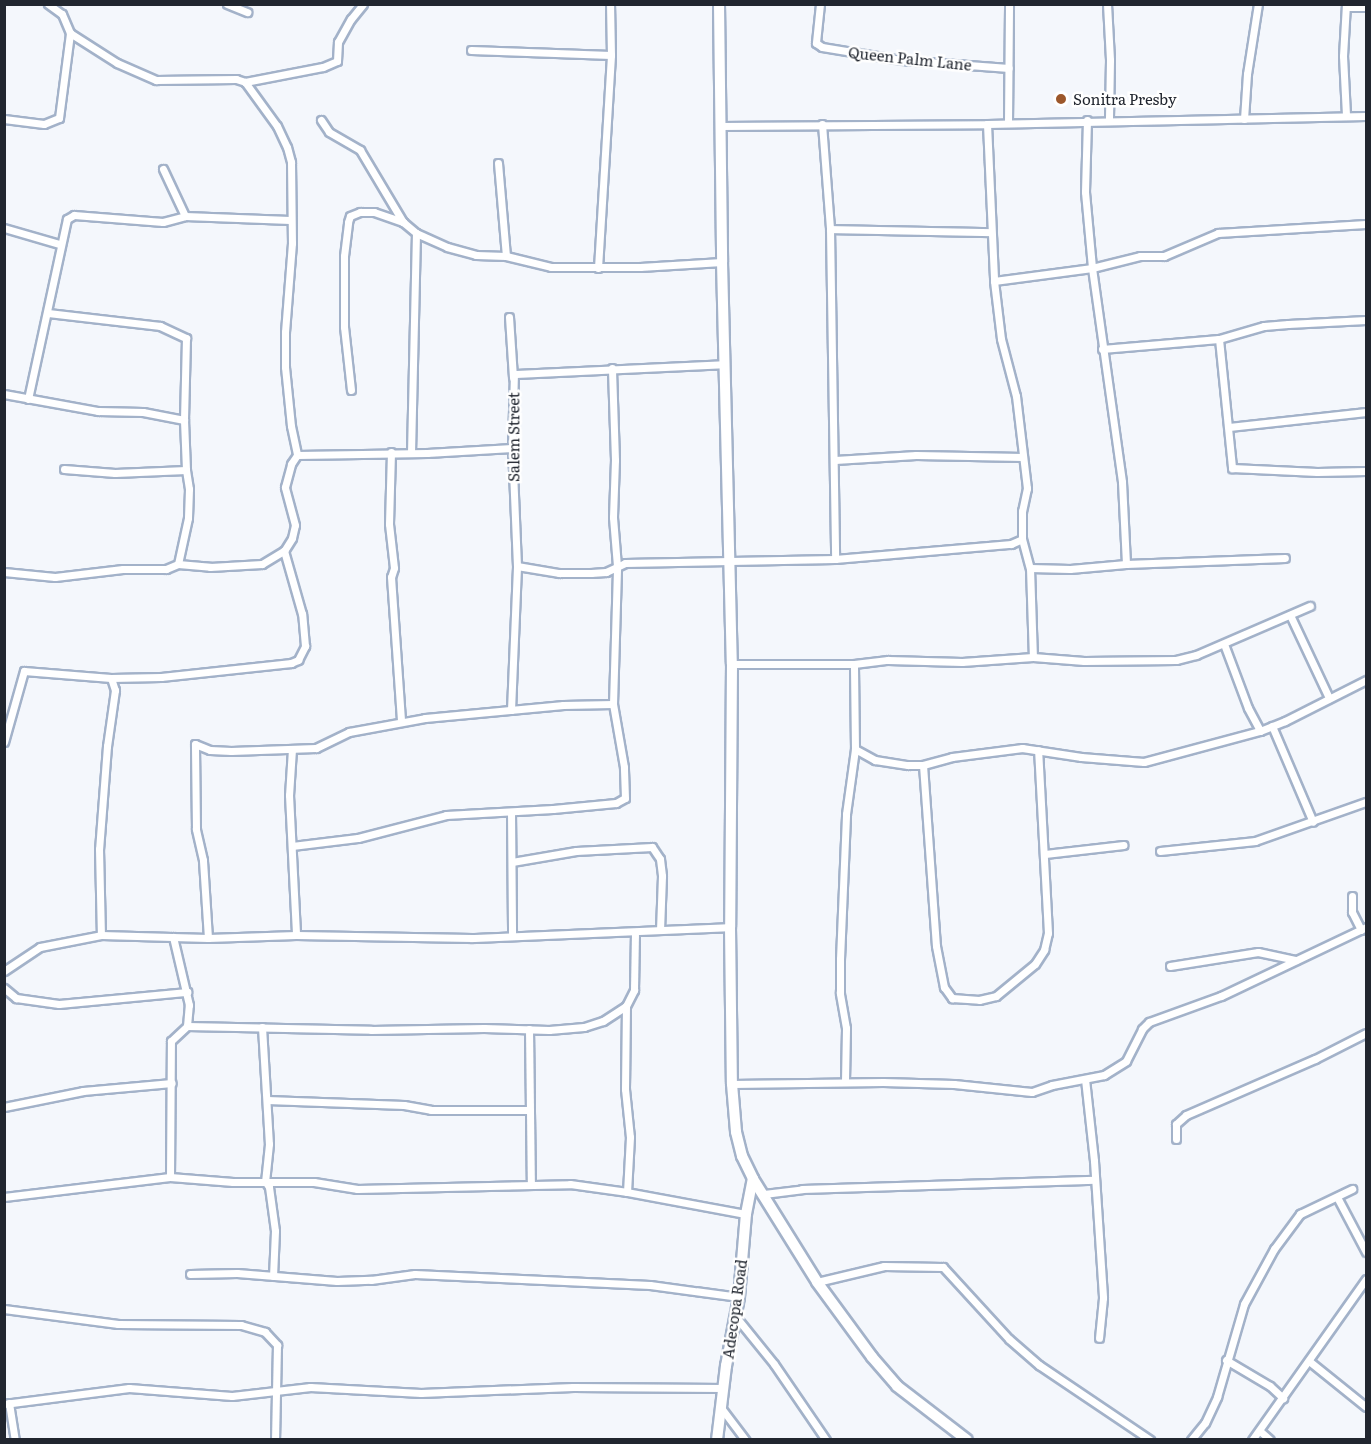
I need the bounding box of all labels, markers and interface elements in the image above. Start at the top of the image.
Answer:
street label: Queen Palm Lane [847,43,973,73]
place label: Sonitra Presby [1073,90,1177,108]
marker: Sonitra Presby [1054,92,1068,106]
street label: Salem Street [504,392,522,482]
street label: Adecopa Road [718,1258,750,1360]

